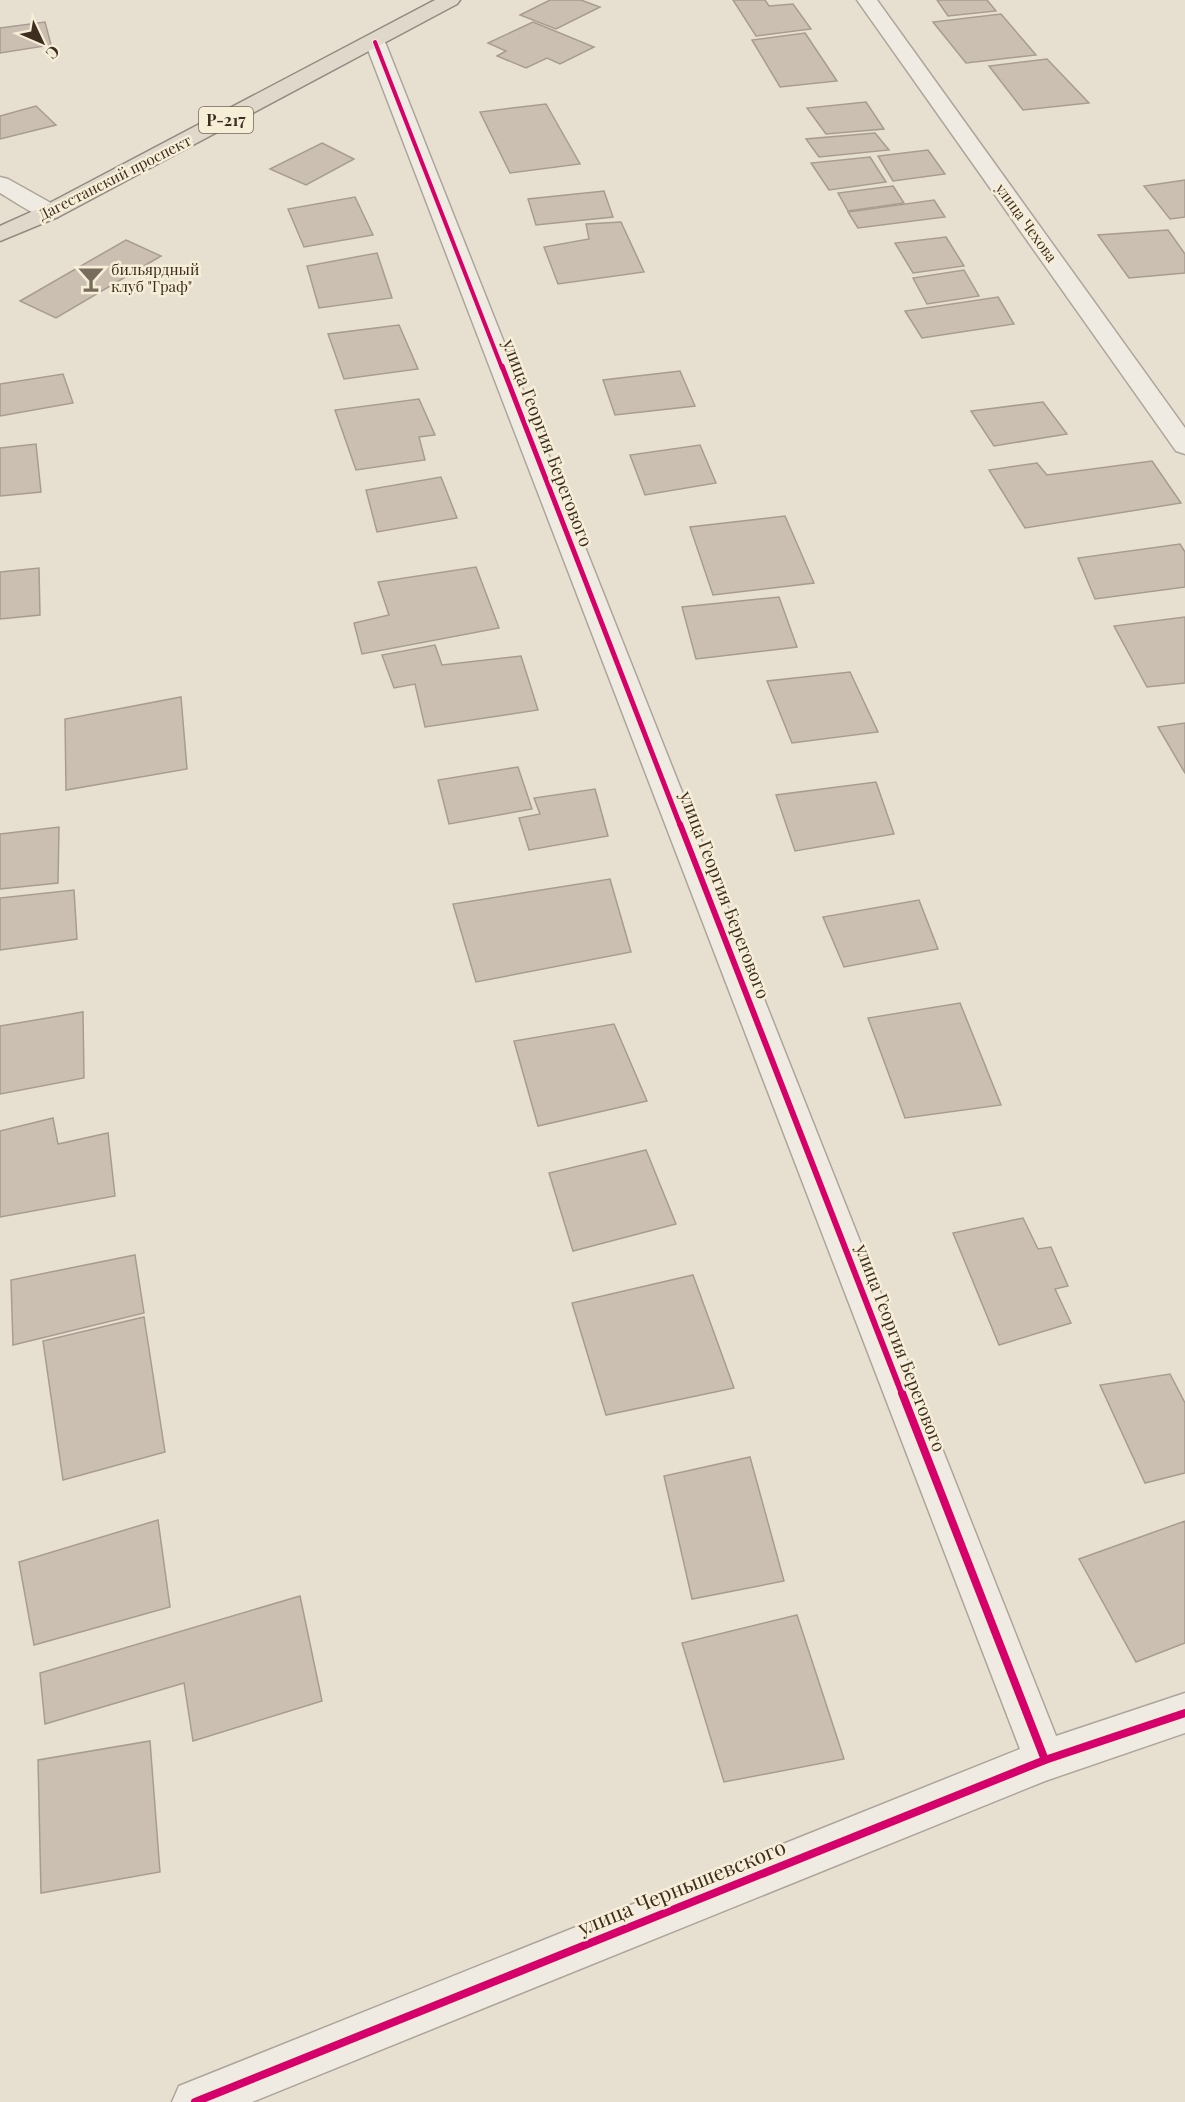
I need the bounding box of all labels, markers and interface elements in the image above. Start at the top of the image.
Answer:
north arrow [12,12,72,72]
text: С [42,41,65,64]
road number: Р-217 [199,107,253,133]
street label: Дагестанский проспект [35,130,194,224]
street label: улица Чехова [991,178,1062,266]
place label: бильярдный клуб "Граф" [111,259,199,296]
bar icon: бильярдный клуб "Граф" [76,264,106,294]
street label: улица Георгия Берегового [497,334,599,550]
street label: улица Георгия Берегового [674,786,776,1002]
street label: улица Георгия Берегового [850,1239,952,1455]
street label: улица Чернышевского [572,1832,789,1941]

